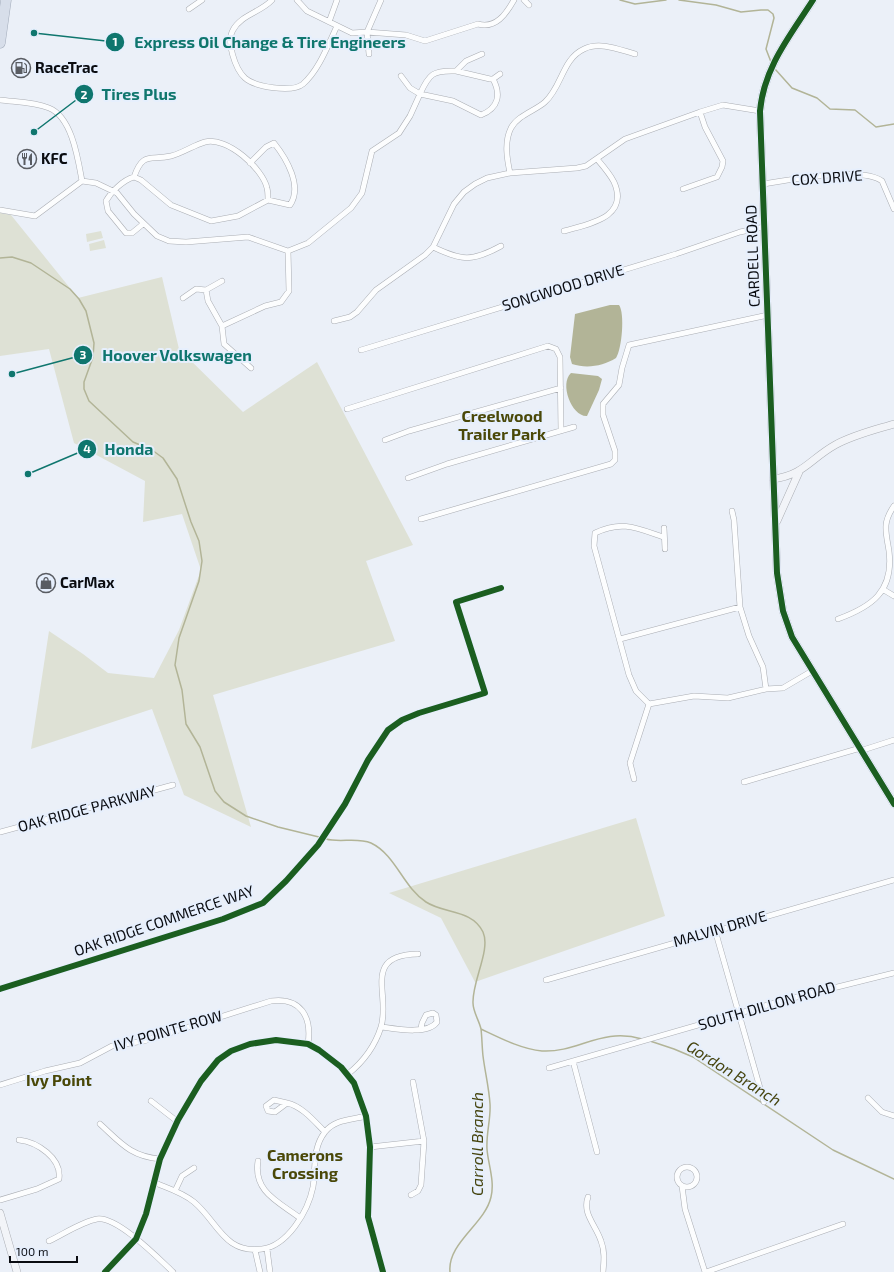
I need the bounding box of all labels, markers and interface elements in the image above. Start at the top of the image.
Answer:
callout: Express Oil Change & Tire Engineers [105,28,414,56]
text: Express Oil Change & Tire Engineers [134,32,406,51]
text: 1 [112,34,118,48]
fuel station icon: RaceTrac [10,57,32,79]
place label: RaceTrac [35,58,99,76]
callout: Tires Plus [74,80,185,108]
text: Tires Plus [102,84,176,103]
text: 2 [81,87,88,101]
restaurant icon: KFC [16,148,38,170]
place label: KFC [41,149,68,167]
street label: COX DRIVE [791,166,863,188]
street label: CARDELL ROAD [741,204,763,308]
street label: SONGWOOD DRIVE [499,260,626,314]
callout: Hoover Volkswagen [73,341,260,369]
text: Hoover Volkswagen [102,345,252,364]
text: 3 [80,347,87,361]
district label: Creelwood Trailer Park [458,406,546,443]
callout: Honda [77,435,161,463]
text: Honda [105,439,153,458]
text: 4 [83,441,91,455]
shop icon: CarMax [35,572,57,594]
place label: CarMax [60,573,115,591]
street label: OAK RIDGE PARKWAY [16,781,158,835]
street label: OAK RIDGE COMMERCE WAY [71,881,256,959]
street label: MALVIN DRIVE [671,906,769,950]
street label: SOUTH DILLON ROAD [696,977,838,1033]
street label: IVY POINTE ROW [111,1006,224,1054]
water label: Gordon Branch [684,1036,785,1109]
district label: Ivy Point [26,1070,92,1090]
water label: Carroll Branch [467,1092,486,1196]
district label: Camerons Crossing [267,1145,343,1182]
scale bar [10,1238,77,1264]
text: 100 m [16,1244,48,1258]

